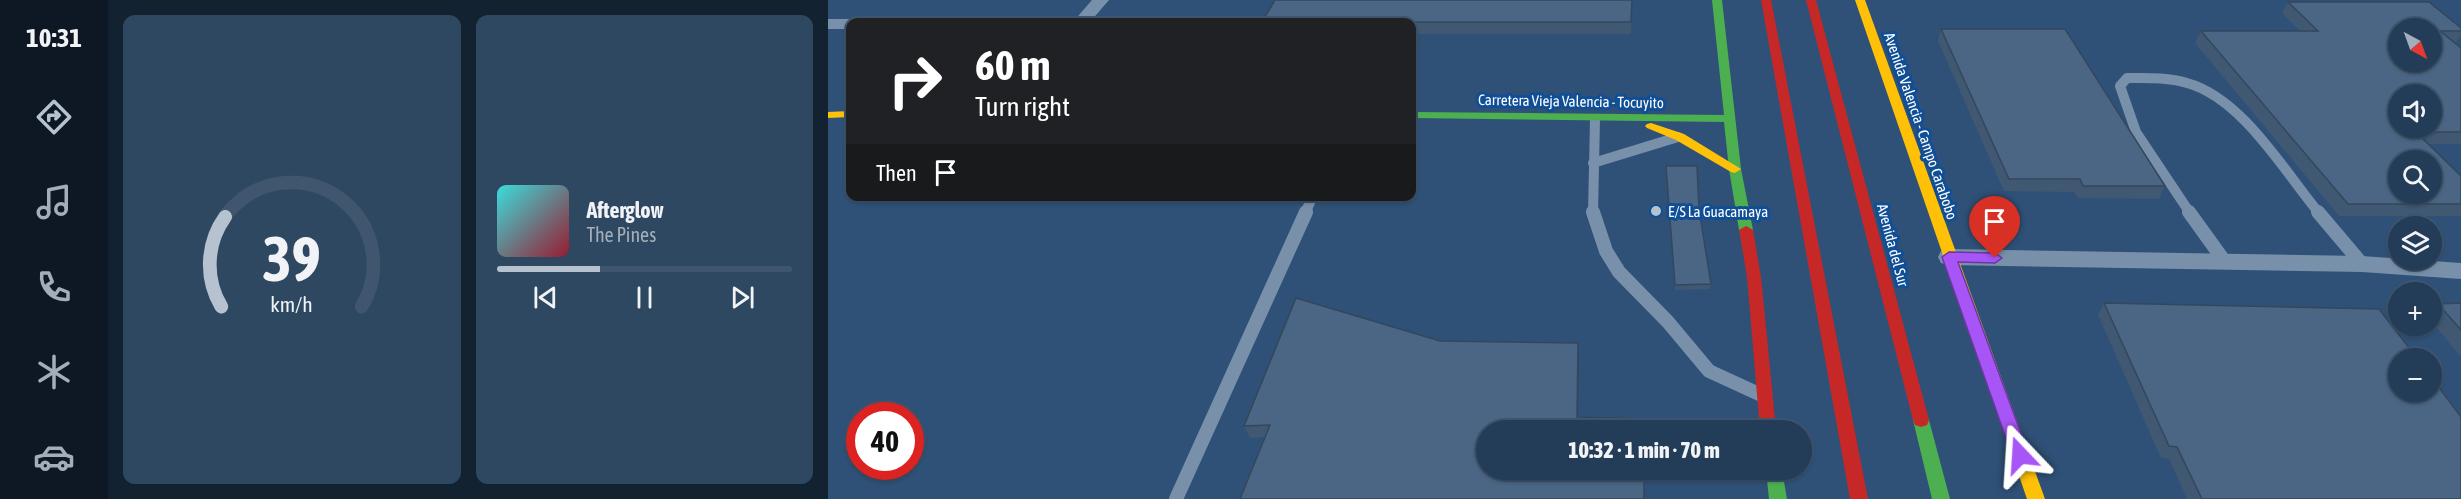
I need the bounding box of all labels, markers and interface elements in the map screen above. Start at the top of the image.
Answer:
north arrow [2388,18,2442,72]
map controls [2388,18,2442,402]
text: 10:31 [26,22,82,53]
street label: Avenida Valencia - Campo Carabobo [1881,30,1961,222]
text: 60 m [975,41,1050,89]
icon: right [876,42,954,120]
button: sound [2388,84,2442,138]
text: Turn right [975,91,1070,122]
street label: Carretera Vieja Valencia - Tocuyito [1478,91,1664,111]
icon: directions [33,96,75,138]
button: search [2388,150,2442,204]
icon: arrive [929,156,962,189]
text: Then [876,160,917,186]
icon: music [33,181,75,223]
pin [1969,196,2020,258]
text: Afterglow [587,197,664,223]
street label: Avenida del Sur [1874,202,1912,289]
place label: E/S La Guacamaya [1668,203,1768,220]
marker: E/S La Guacamaya [1649,204,1663,218]
icon: arrive [1978,205,2011,238]
button: layers [2388,216,2442,270]
text: 39 [262,223,321,294]
text: The Pines [587,223,656,246]
icon: phone [33,266,75,308]
icon: previous [529,281,562,314]
icon: pause [628,281,661,314]
icon: next [726,281,759,314]
button: + [2388,282,2442,336]
text: km/h [270,292,313,317]
button: − [2388,348,2442,402]
icon: climate [33,351,75,393]
speed limit sign: 40 [846,402,924,480]
position arrow [1988,423,2052,487]
icon: car [33,436,75,478]
text: 10:32 · 1 min · 70 m [1568,437,1720,463]

